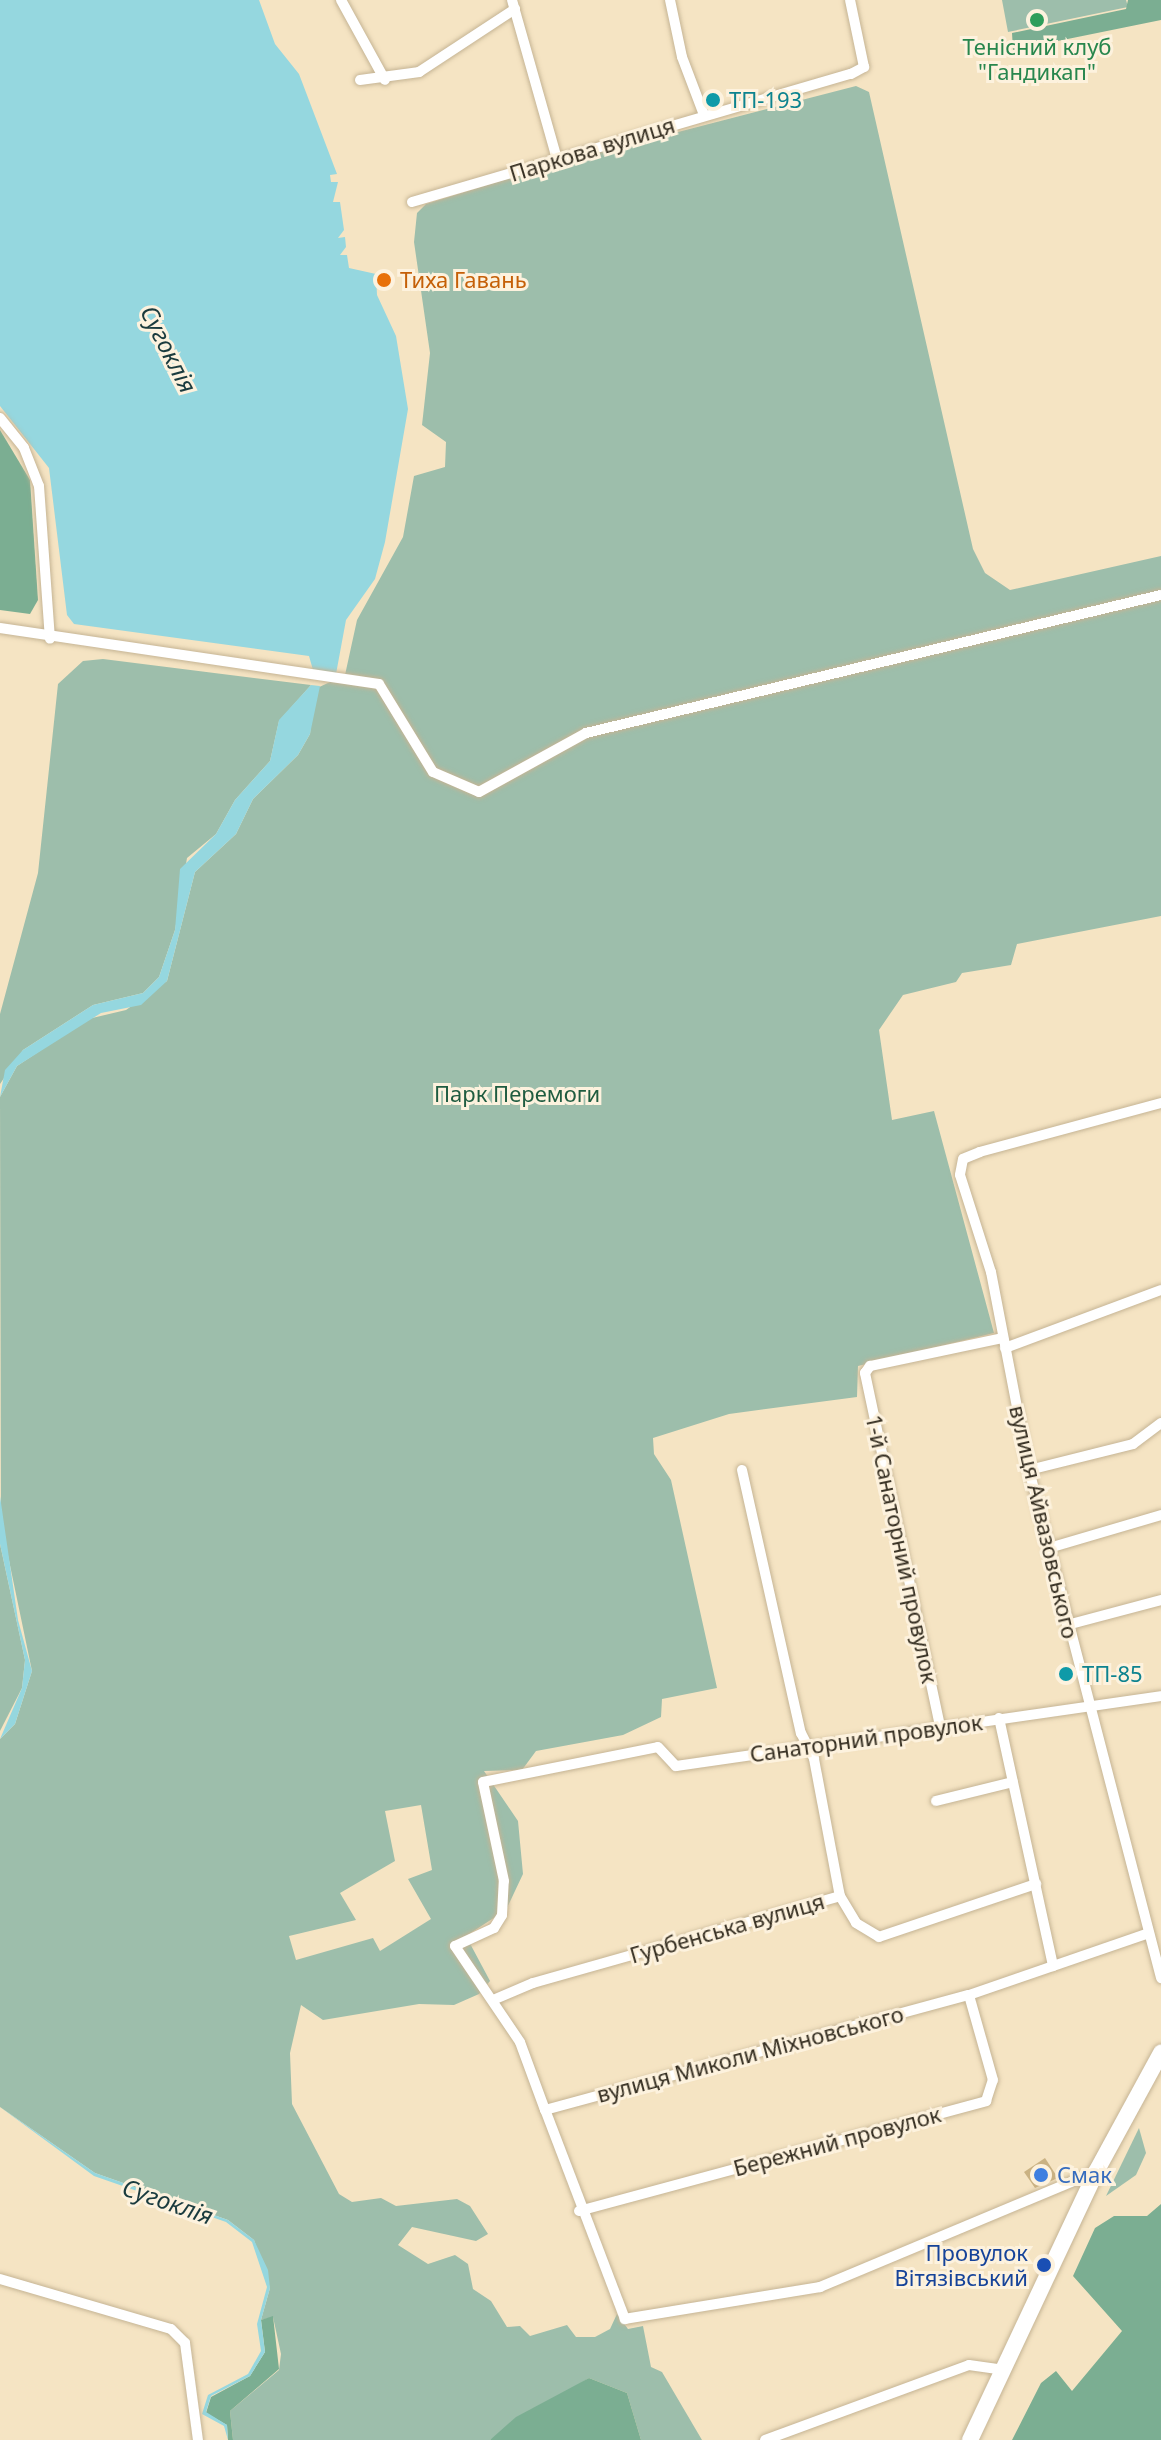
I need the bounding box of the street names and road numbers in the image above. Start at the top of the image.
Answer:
street label: Паркова вулиця [506,111,678,187]
street label: вулиця Айвазовського [1004,1403,1084,1641]
street label: 1-й Санаторний провулок [861,1412,943,1686]
street label: Санаторний провулок [748,1709,984,1767]
street label: Гурбенська вулиця [627,1888,827,1968]
street label: вулиця Миколи Міхновського [594,2000,906,2108]
street label: Бережний провулок [730,2101,944,2181]

